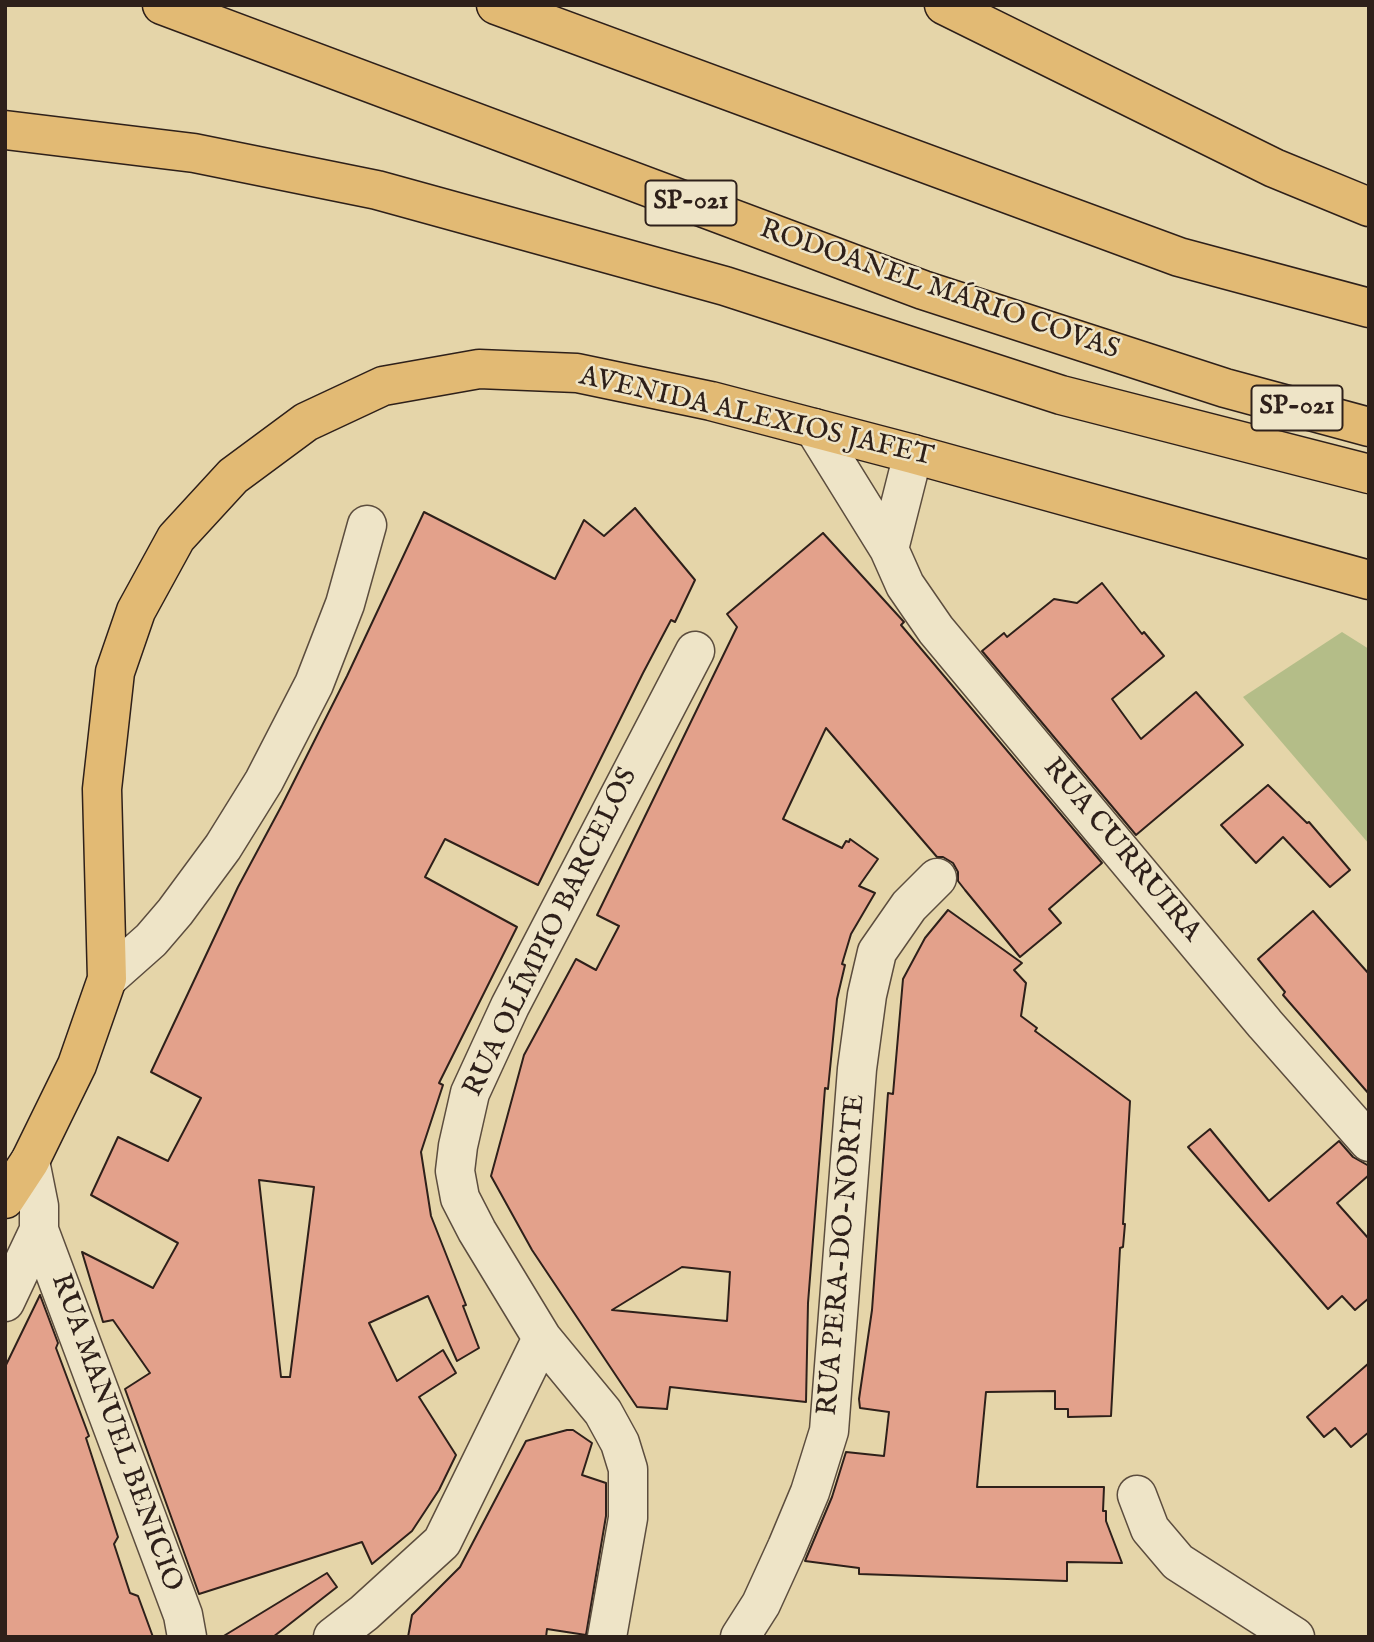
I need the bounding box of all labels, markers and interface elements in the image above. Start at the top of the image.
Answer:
road number: SP-021 [646,180,736,226]
street label: RODOANEL MÁRIO COVAS [755,214,1123,368]
street label: AVENIDA ALEXIOS JAFET [576,361,936,475]
road number: SP-021 [1252,386,1342,430]
street label: RUA CURRUIRA [1035,753,1207,949]
street label: RUA OLÍMPIO BARCELOS [458,763,646,1103]
street label: RUA PERA-DO-NORTE [812,1093,874,1417]
street label: RUA MANUEL BENICIO [42,1270,188,1596]

